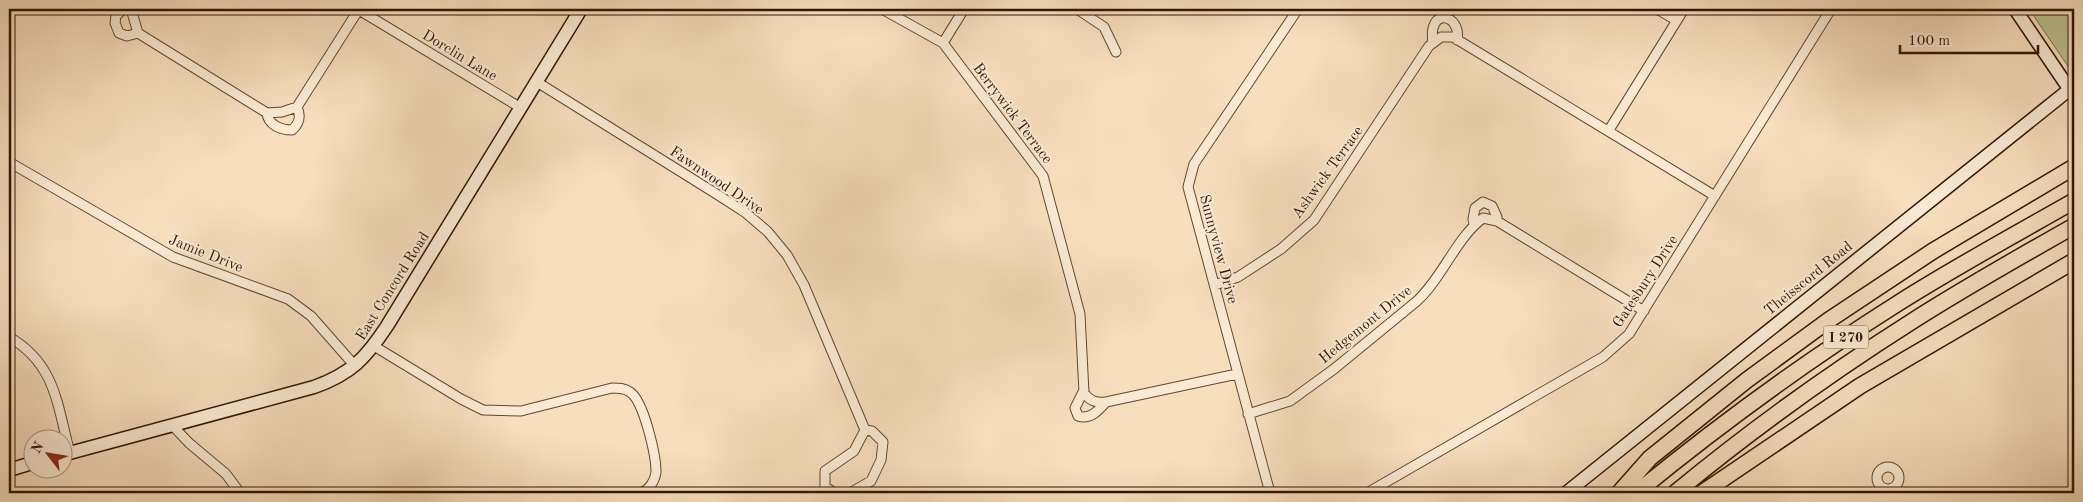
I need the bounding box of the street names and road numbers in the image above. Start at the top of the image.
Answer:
street label: Dorclin Lane [419,28,499,85]
street label: Berrywick Terrace [969,61,1054,167]
street label: Ashwick Terrace [1290,124,1367,222]
street label: Fawnwood Drive [666,144,766,218]
street label: Sunnyview Drive [1196,193,1239,306]
street label: East Concord Road [354,230,433,344]
street label: Jamie Drive [166,233,245,276]
street label: Gatesbury Drive [1611,233,1682,331]
street label: Theisscord Road [1762,239,1856,319]
street label: Hedgemont Drive [1317,283,1415,367]
road number: I 270 [1824,326,1868,348]

